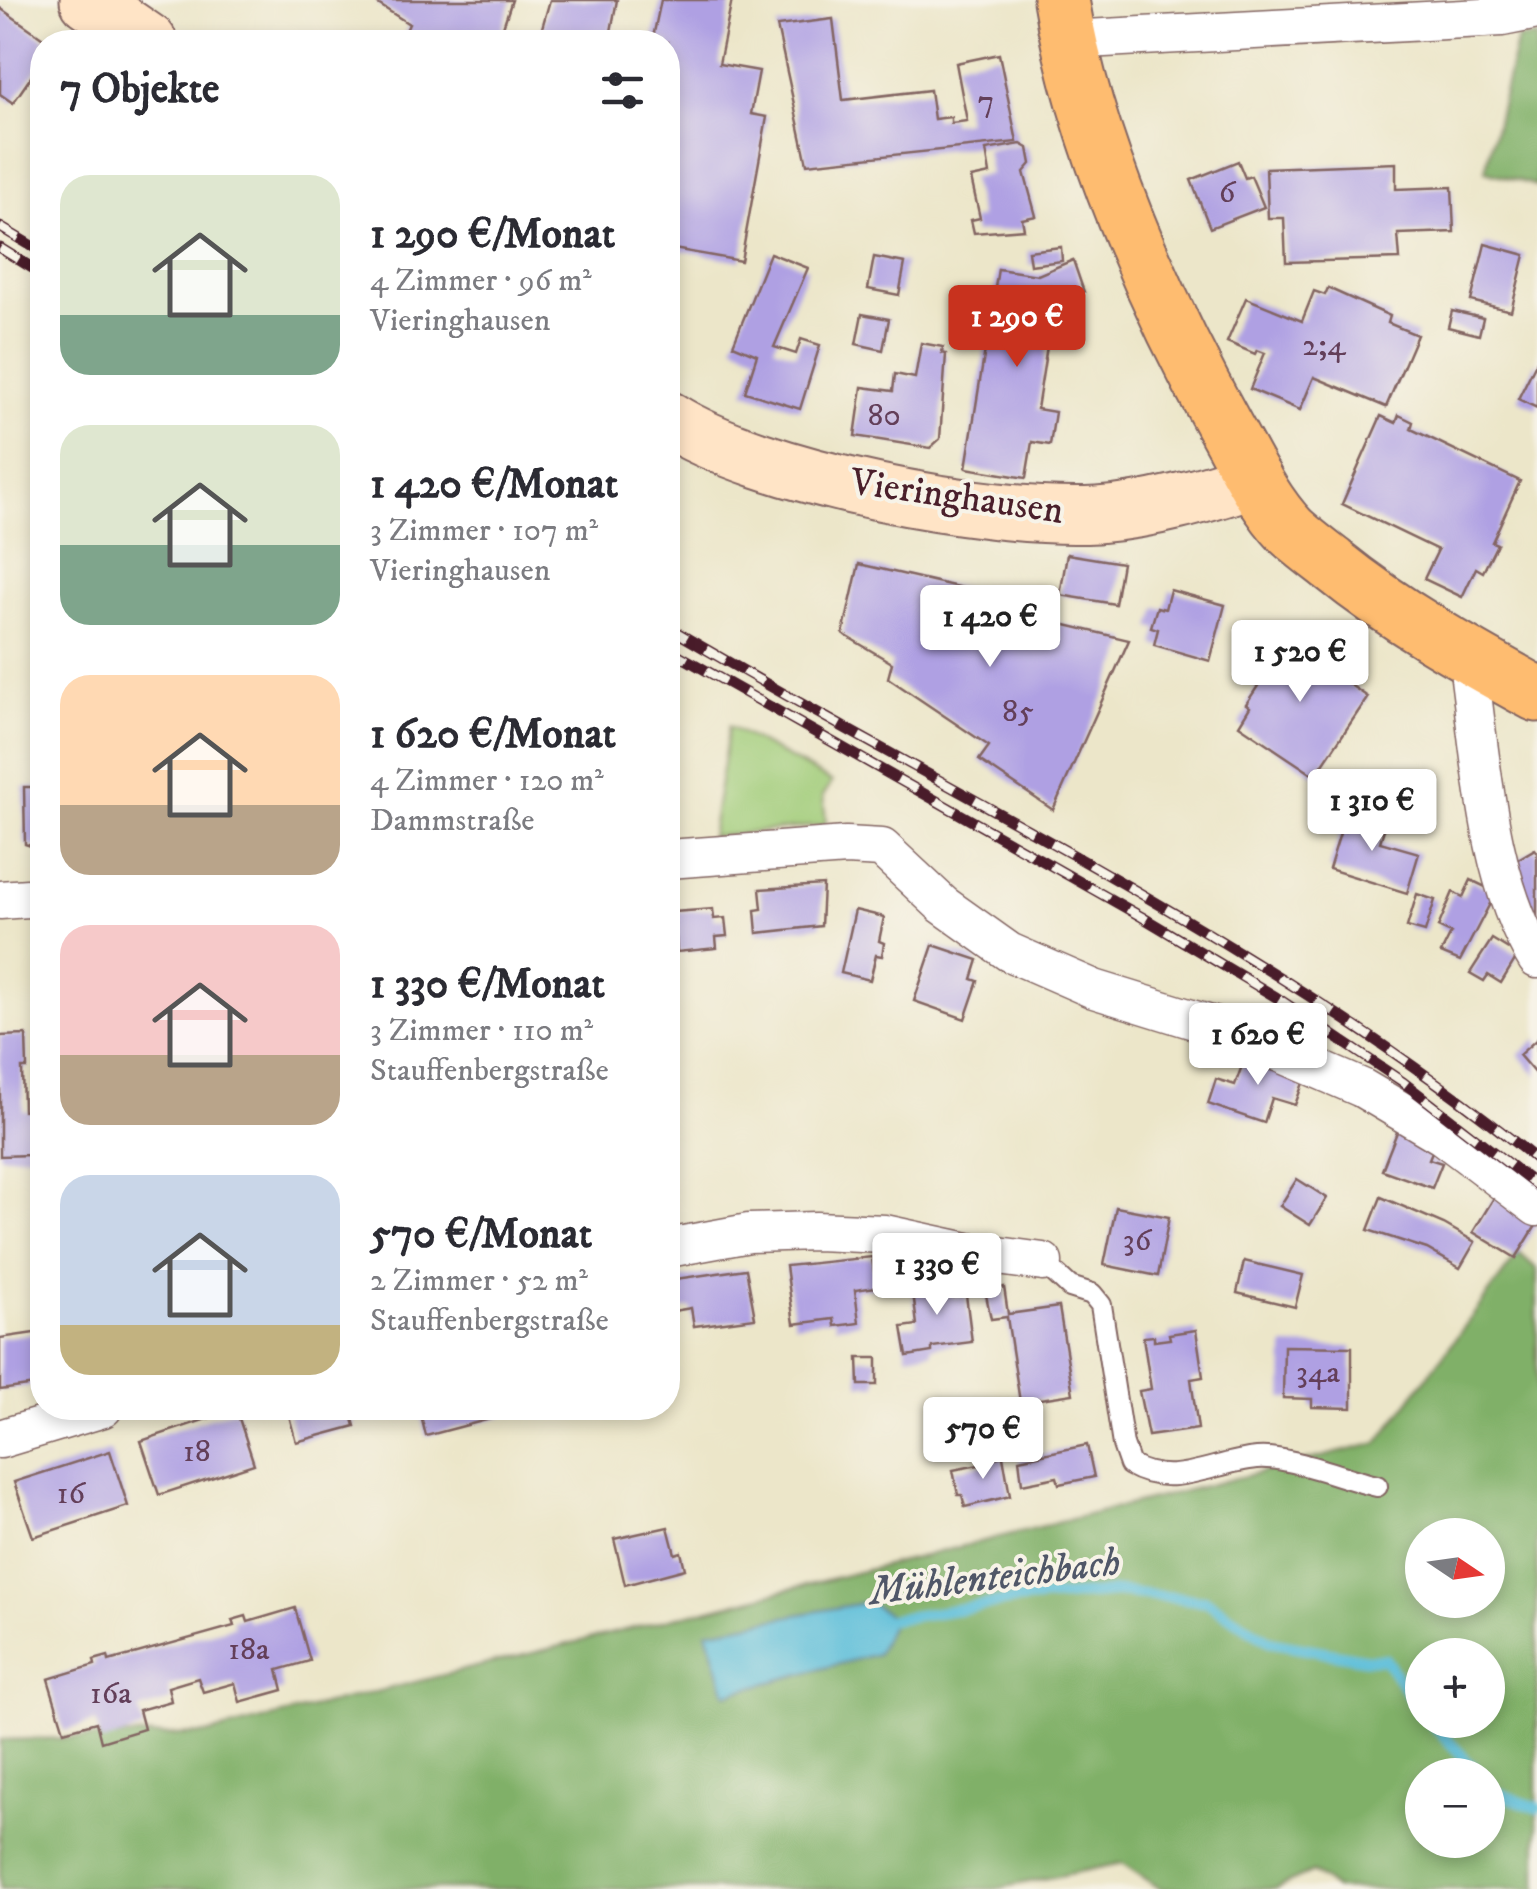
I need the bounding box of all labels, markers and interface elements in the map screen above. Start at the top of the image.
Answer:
icon: filters [595,63,650,118]
text: 7 Objekte [60,64,220,116]
house number: 7 [978,82,994,122]
house number: 6 [1219,173,1237,213]
text: 1 290 €/Monat [370,209,615,261]
icon: home [140,215,260,335]
text: 4 Zimmer · 96 m² [370,261,592,301]
pin: 1 290 € [925,285,1109,370]
text: 1 290 € [970,297,1064,337]
text: Vieringhausen [370,301,550,341]
house number: 2;4 [1302,326,1346,366]
house number: 80 [867,396,901,436]
street label: Vieringhausen [847,458,1067,536]
text: 1 420 €/Monat [370,459,618,511]
icon: home [140,465,260,585]
text: 3 Zimmer · 107 m² [370,511,598,551]
text: Vieringhausen [370,551,550,591]
pin: 1 420 € [898,585,1082,670]
text: 1 420 € [942,597,1038,637]
pin: 1 520 € [1208,620,1392,705]
text: 1 520 € [1253,632,1347,672]
house number: 85 [1002,692,1034,732]
text: 1 620 €/Monat [370,709,616,761]
icon: home [140,715,260,835]
text: 4 Zimmer · 120 m² [370,761,604,801]
pin: 1 310 € [1280,769,1464,854]
text: 1 310 € [1329,781,1415,821]
text: Dammstraße [370,801,535,841]
text: 1 330 €/Monat [370,959,605,1011]
icon: home [140,965,260,1085]
pin: 1 620 € [1166,1003,1350,1088]
text: 3 Zimmer · 110 m² [370,1011,593,1051]
text: 1 620 € [1211,1015,1305,1055]
text: Stauffenbergstraße [370,1051,609,1091]
text: 570 €/Monat [370,1209,592,1261]
icon: home [140,1215,260,1335]
house number: 36 [1123,1221,1153,1261]
pin: 1 330 € [845,1233,1029,1318]
text: 1 330 € [894,1245,980,1285]
text: 2 Zimmer · 52 m² [370,1261,588,1301]
text: Stauffenbergstraße [370,1301,609,1341]
house number: 34a [1296,1353,1340,1393]
pin: 570 € [913,1397,1053,1482]
text: 570 € [945,1409,1021,1449]
house number: 18 [183,1432,211,1472]
house number: 16 [57,1474,86,1514]
north arrow [1405,1518,1505,1618]
map controls [1405,1518,1505,1858]
water label: Mühlenteichbach [864,1538,1123,1619]
house number: 18a [228,1630,270,1670]
button: + [1405,1638,1505,1738]
house number: 16a [90,1674,132,1714]
button: − [1405,1758,1505,1858]

